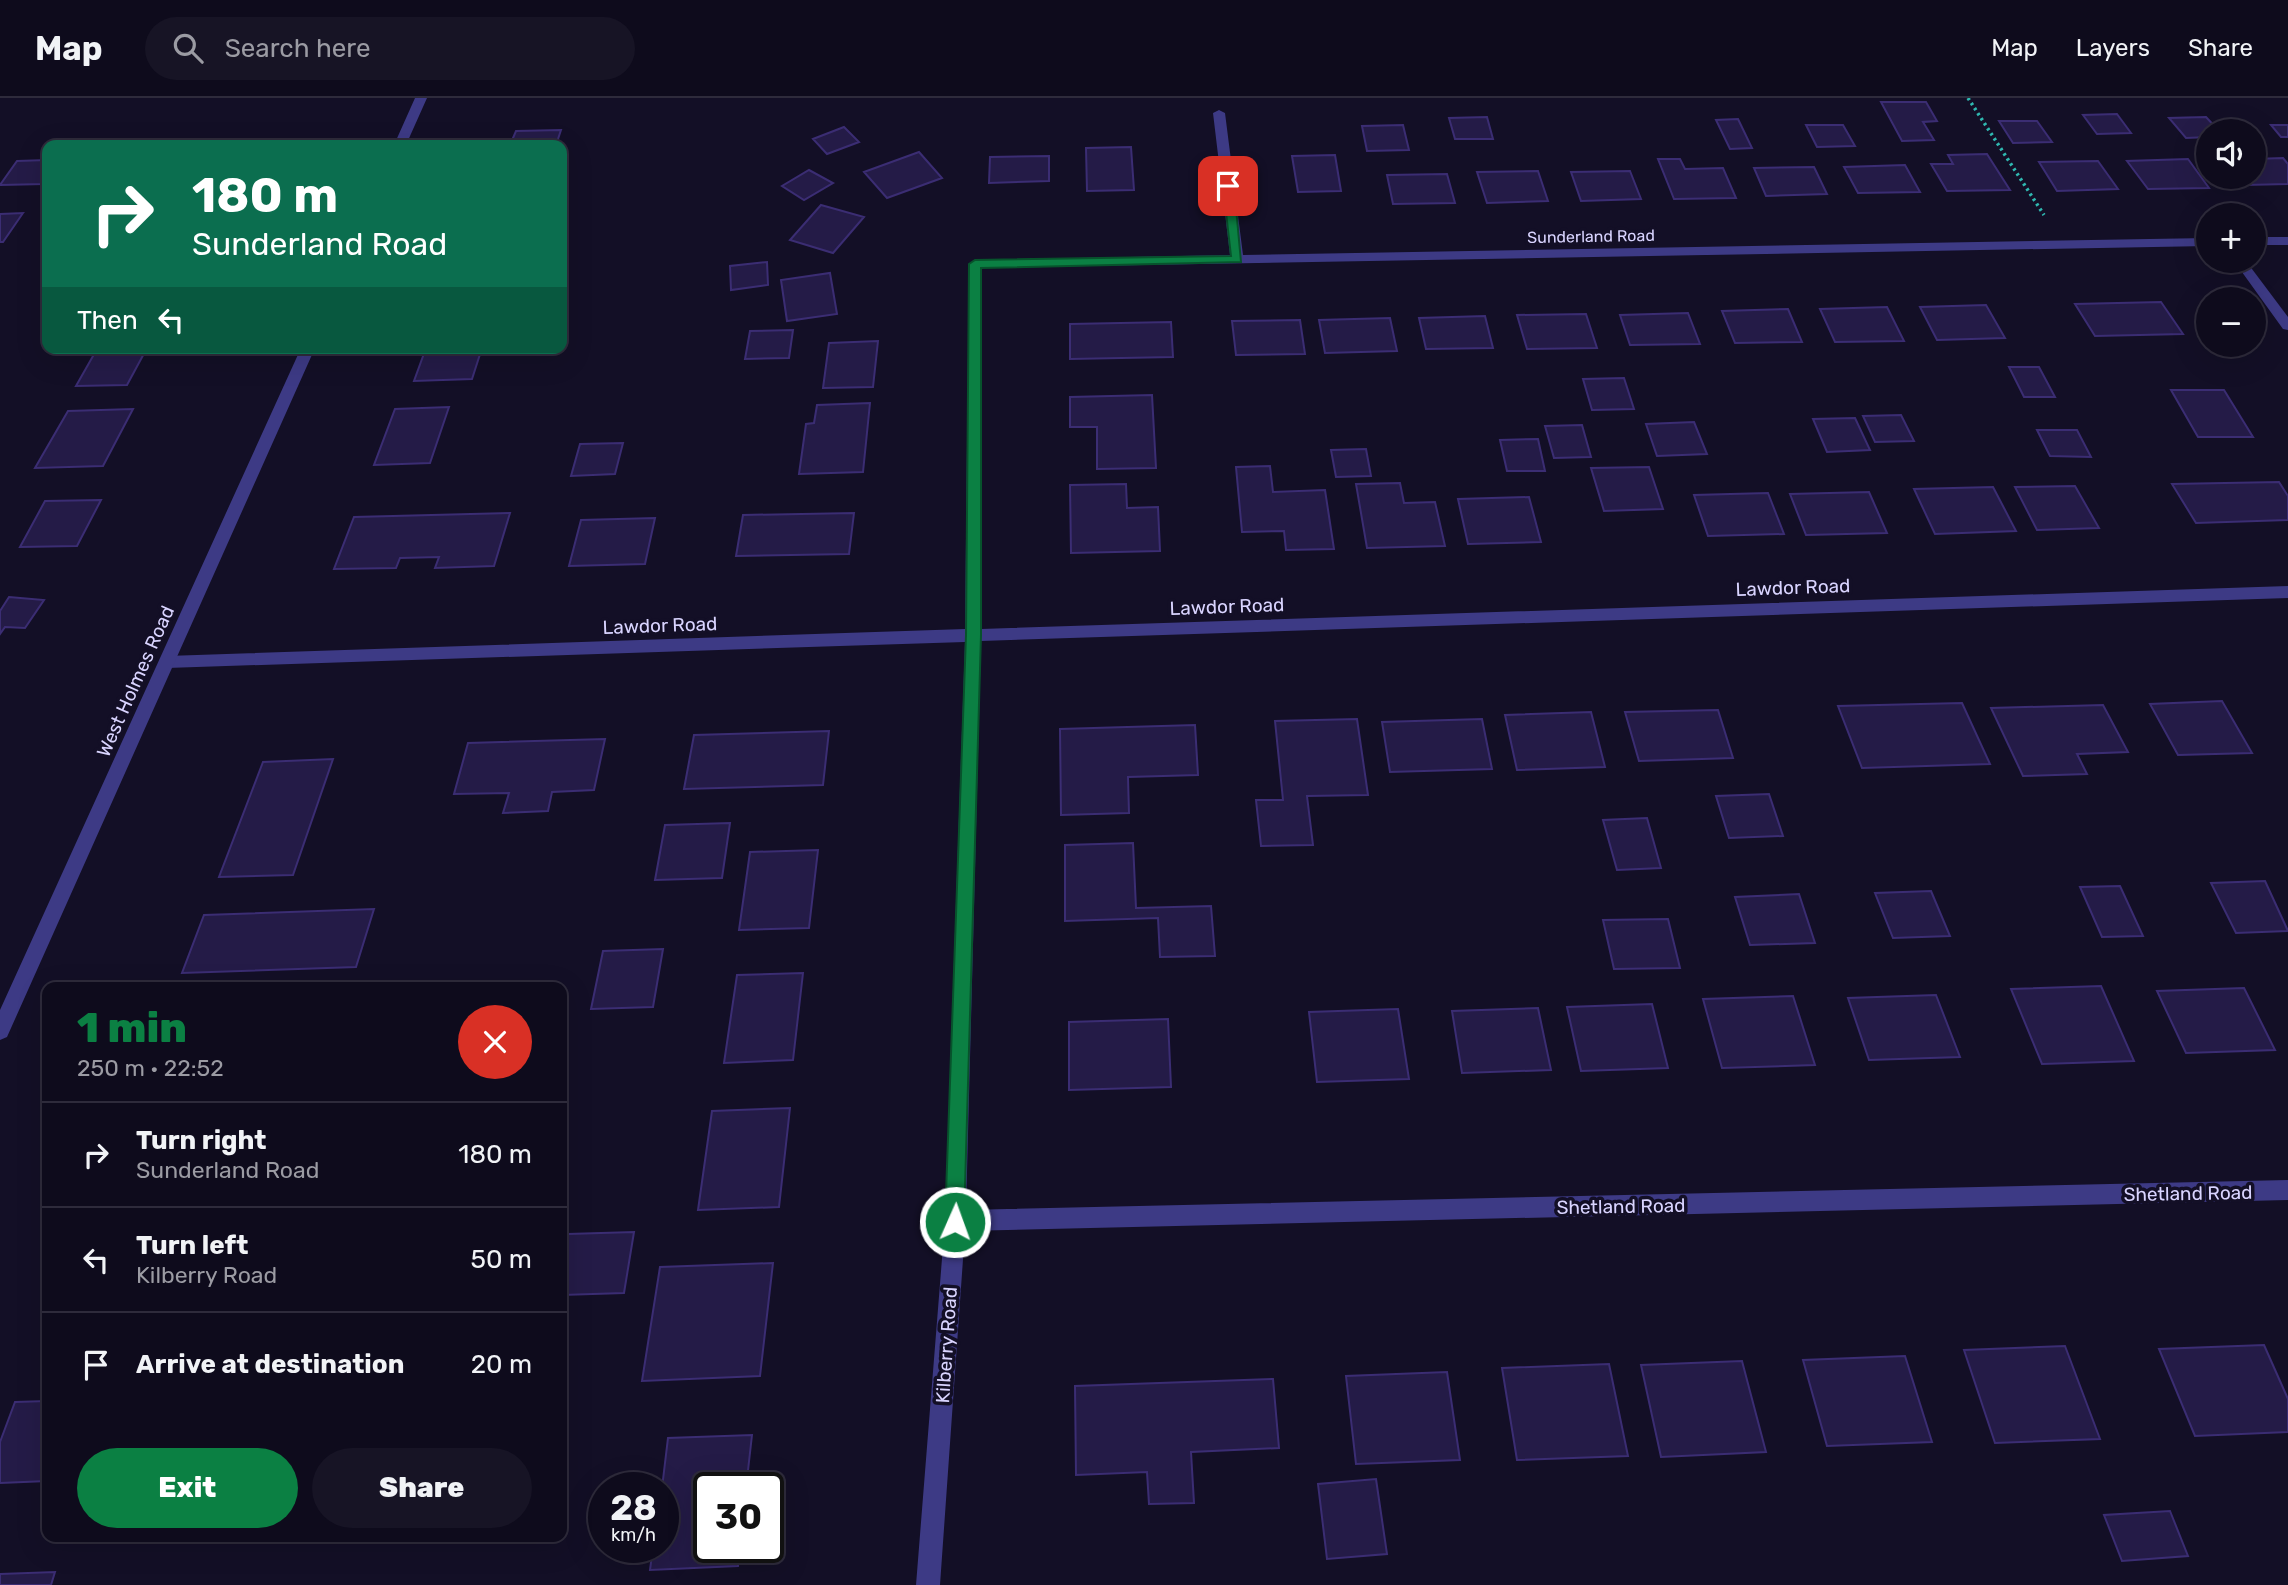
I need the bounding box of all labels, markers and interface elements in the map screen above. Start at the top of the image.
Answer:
search box [145,17,635,80]
text: Map [35,29,103,68]
icon: search [169,29,207,67]
text: Search here [225,33,370,64]
text: Map [1991,34,2038,62]
text: Layers [2076,34,2150,62]
text: Share [2188,34,2253,62]
map controls [2196,119,2266,357]
button: sound [2196,119,2266,189]
pin [1198,156,1258,216]
text: 180 m [192,166,338,224]
icon: arrive [1209,167,1247,205]
icon: right [77,168,168,259]
button: + [2196,203,2266,273]
text: Sunderland Road [192,225,447,263]
street label: Sunderland Road [1527,226,1655,247]
button: − [2196,287,2266,357]
icon: left [152,301,190,339]
text: Then [77,305,138,336]
street label: Lawdor Road [1735,574,1851,601]
street label: Lawdor Road [1169,593,1285,620]
street label: West Holmes Road [92,602,179,760]
street label: Lawdor Road [602,612,718,639]
text: 1 min [77,1003,187,1053]
button: close [458,1005,532,1079]
text: 250 m · 22:52 [77,1054,224,1082]
text: Turn right [136,1125,266,1156]
icon: right [77,1136,115,1174]
text: 180 m [458,1139,532,1170]
text: Sunderland Road [136,1156,319,1184]
street label: Shetland Road [2123,1181,2253,1206]
position arrow [918,1185,992,1259]
street label: Shetland Road [1556,1194,1686,1219]
text: Turn left [136,1230,248,1261]
icon: left [77,1241,115,1279]
text: 50 m [471,1244,532,1275]
text: Kilberry Road [136,1261,277,1289]
street label: Kilberry Road [931,1286,962,1404]
icon: arrive [77,1346,115,1384]
text: Arrive at destination [136,1349,404,1380]
text: 20 m [471,1349,532,1380]
button: Exit [77,1448,298,1528]
button: Share [312,1448,532,1528]
speed limit sign: 30 [693,1472,784,1563]
text: 28 [610,1487,657,1529]
text: km/h [611,1524,656,1546]

